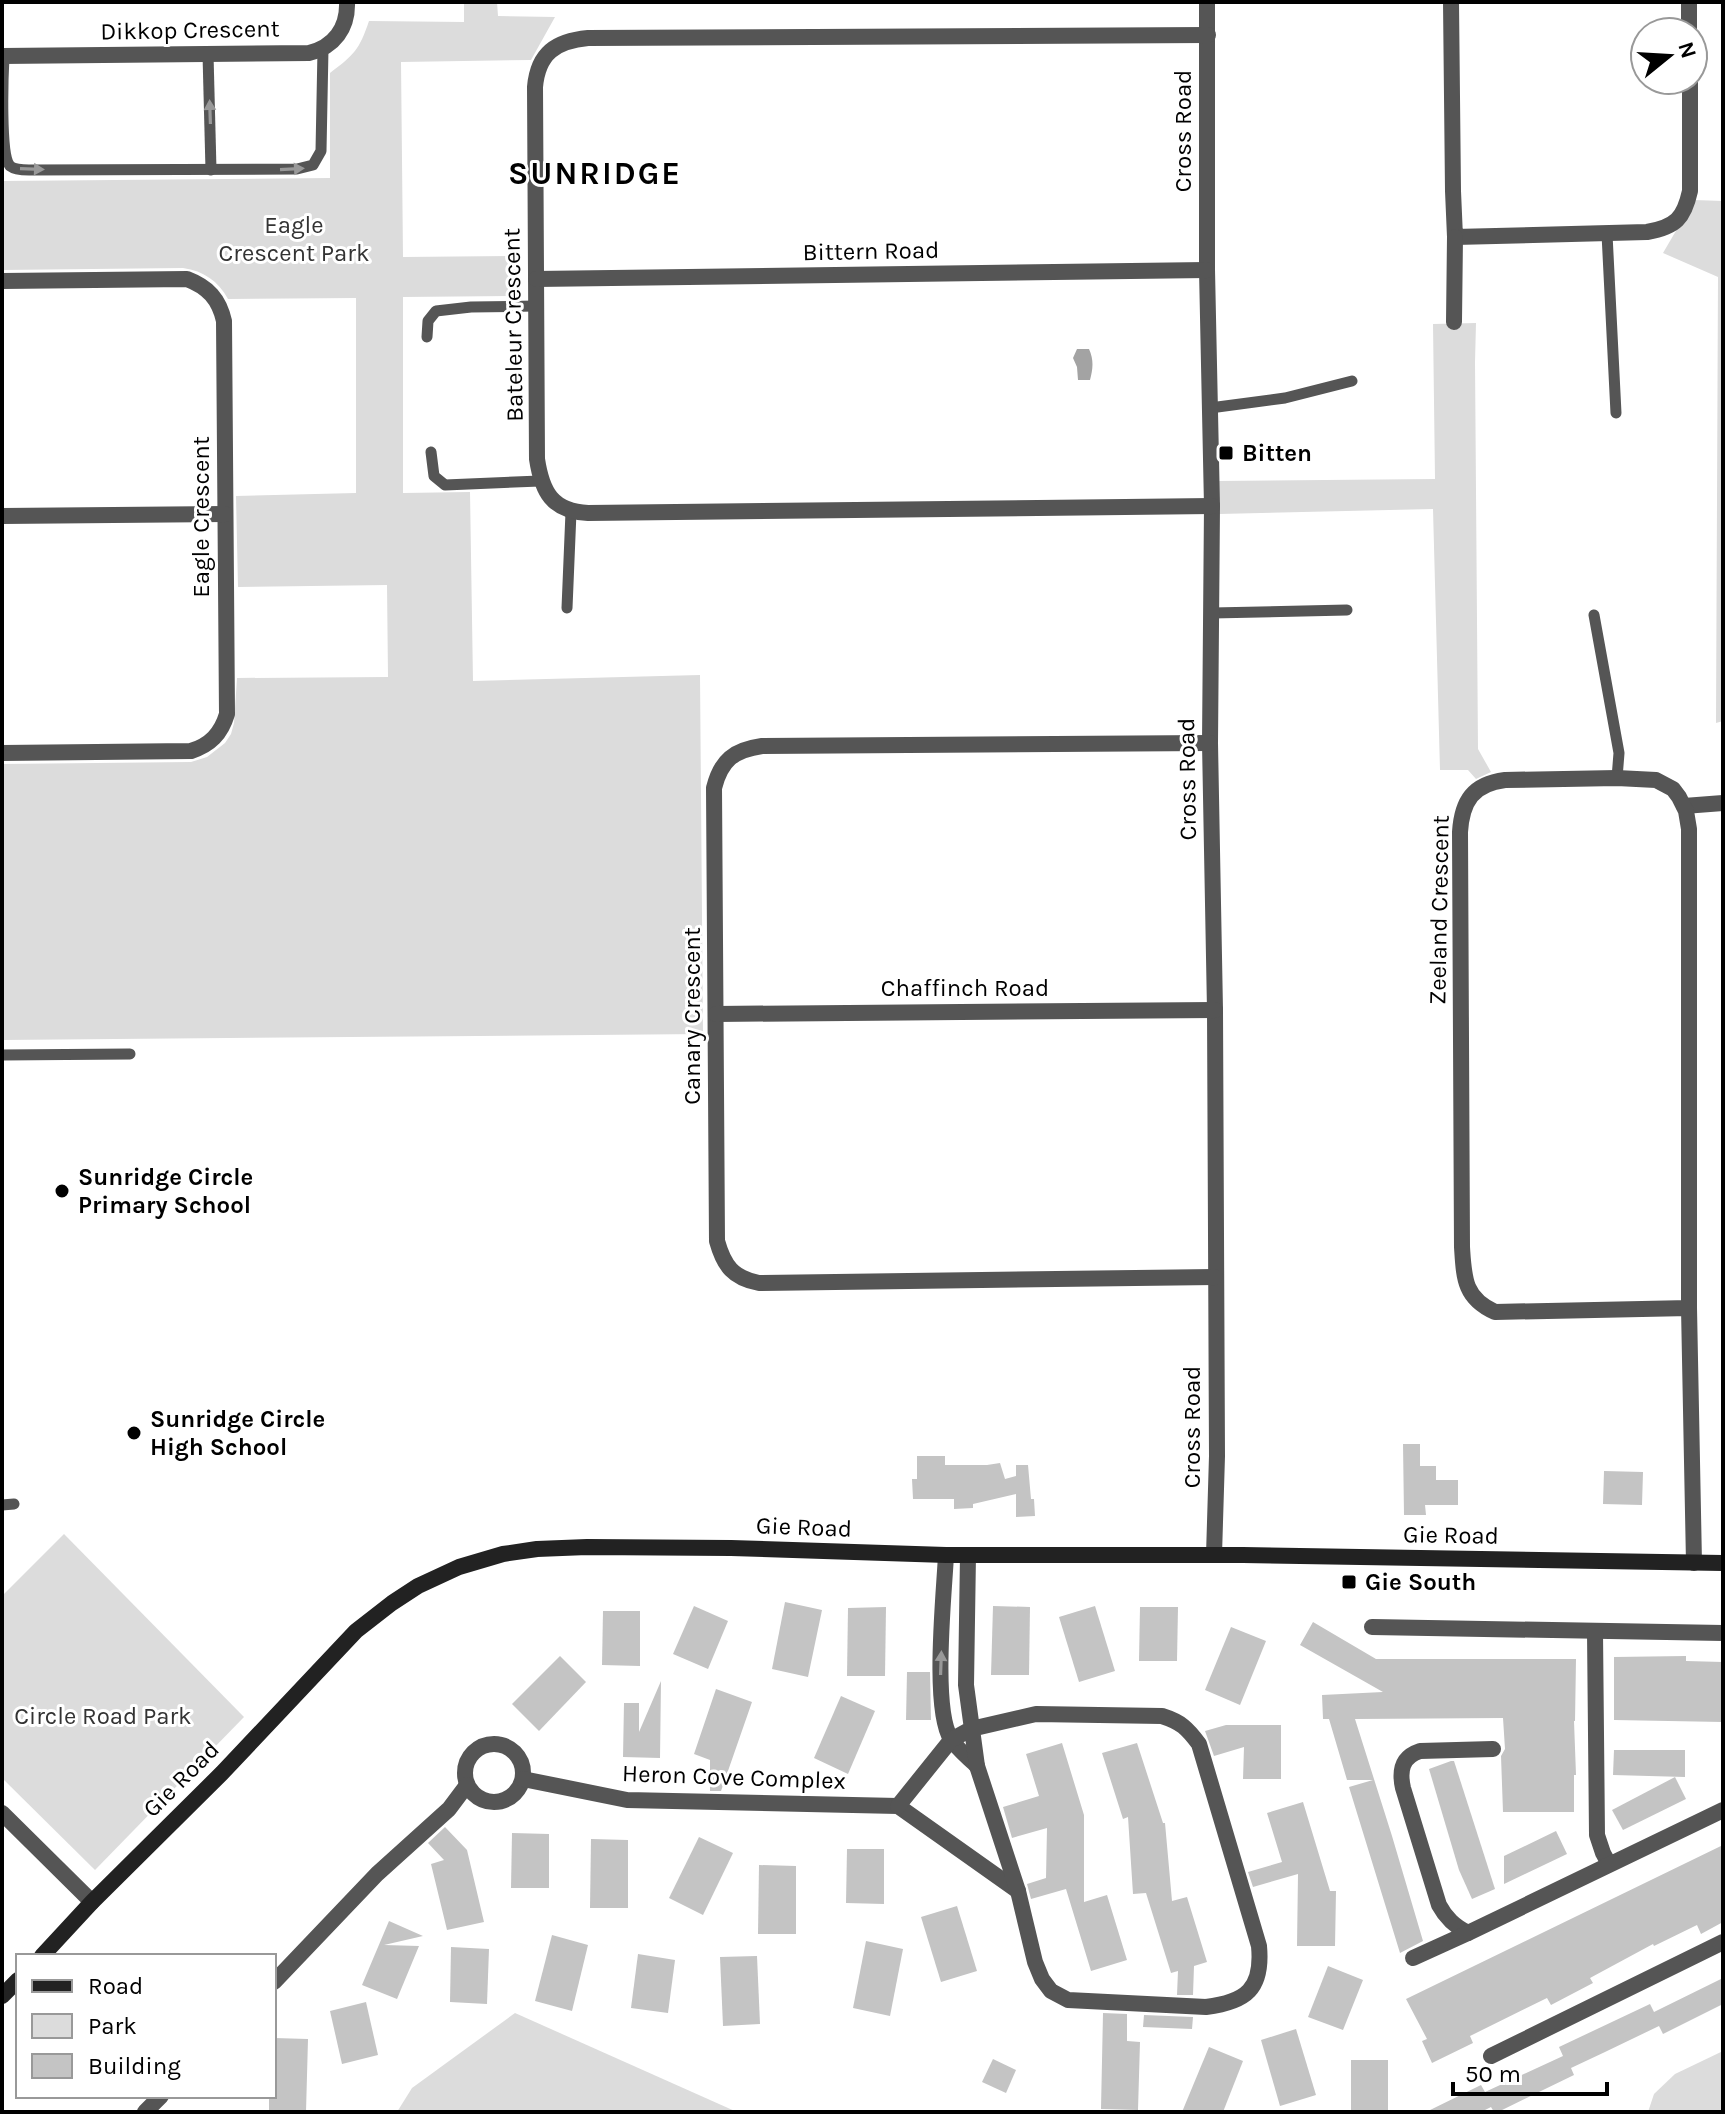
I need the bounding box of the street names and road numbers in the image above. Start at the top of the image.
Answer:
street label: Dikkop Crescent [100,14,280,46]
street label: Cross Road [1169,70,1197,192]
street label: Bateleur Crescent [497,228,529,422]
street label: Bittern Road [802,236,940,266]
street label: Eagle Crescent [187,436,215,598]
street label: Cross Road [1172,717,1202,841]
street label: Zeeland Crescent [1423,815,1455,1005]
street label: Canary Crescent [678,927,706,1105]
street label: Chaffinch Road [881,974,1049,1002]
street label: Cross Road [1178,1366,1206,1488]
street label: Gie Road [756,1511,852,1543]
street label: Gie Road [1403,1520,1499,1550]
street label: Gie Road [137,1735,225,1823]
street label: Heron Cove Complex [622,1759,846,1795]

